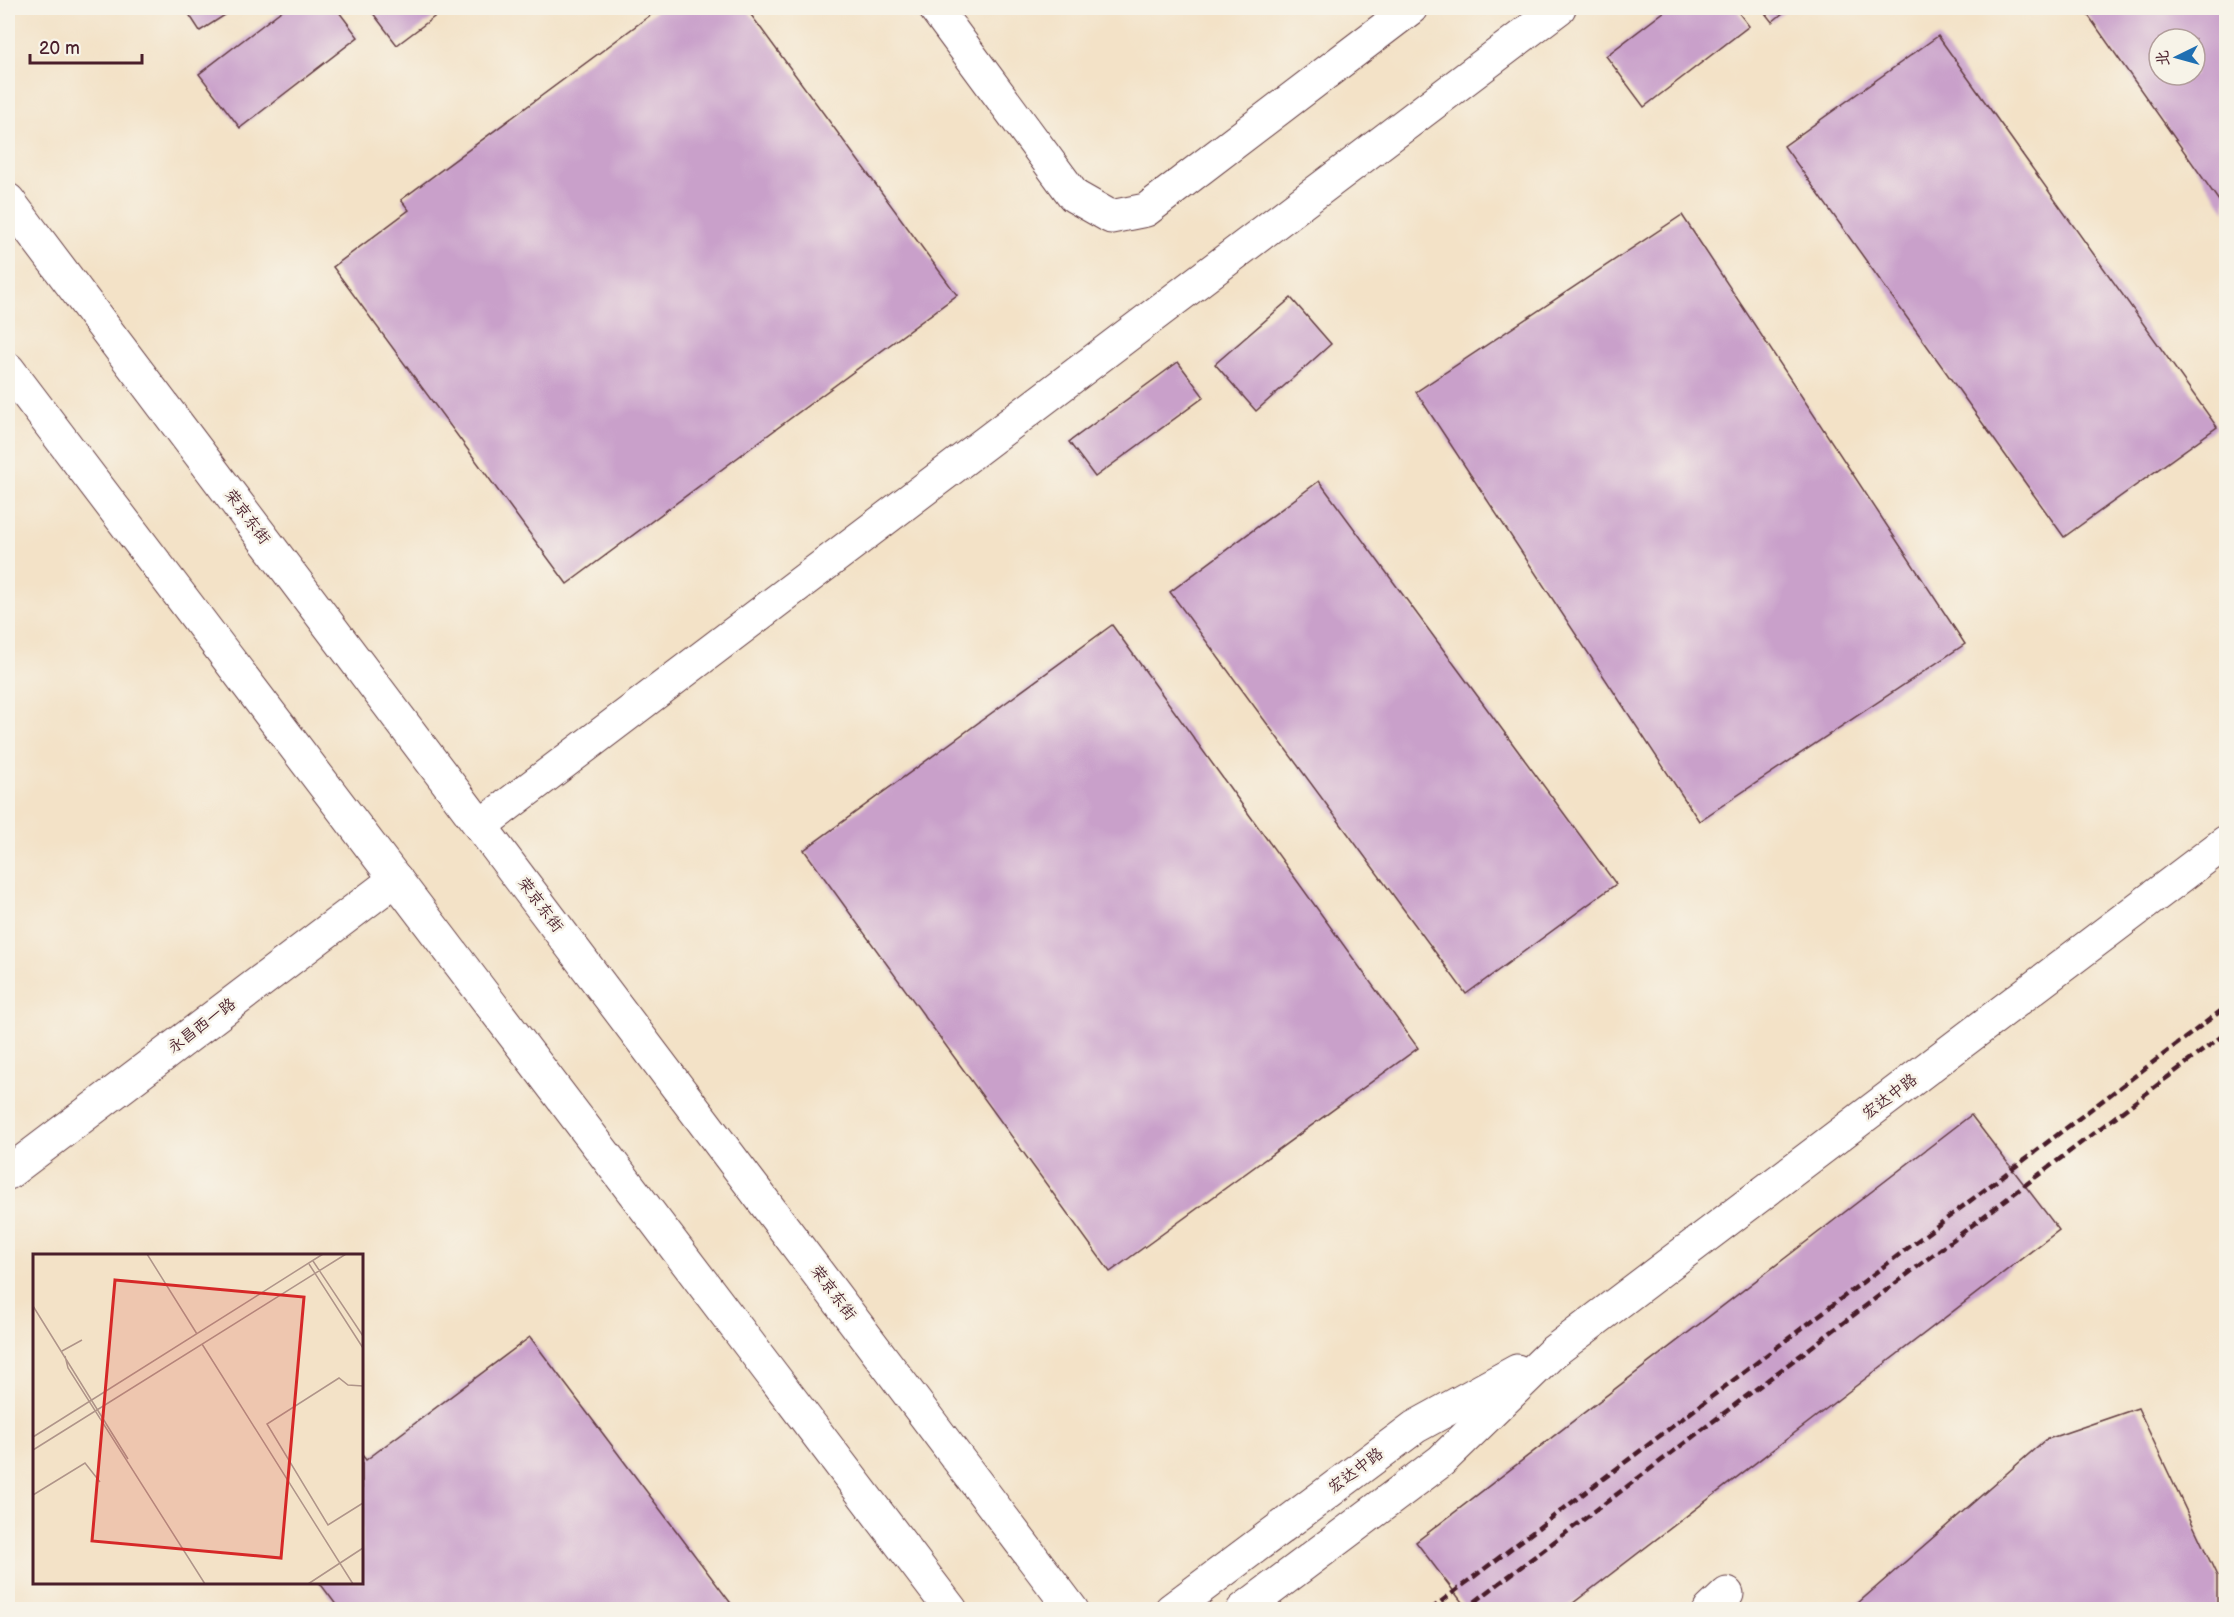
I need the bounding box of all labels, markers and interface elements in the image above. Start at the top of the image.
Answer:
scale bar [30,27,142,65]
north arrow [2147,27,2207,87]
text: 20 m [39,38,80,59]
text: 北 [2153,49,2174,67]
street label: 荣京东街 [220,486,274,548]
street label: 荣京东街 [513,874,567,936]
street label: 永昌西一路 [164,994,240,1058]
street label: 宏达中路 [1859,1070,1921,1124]
inset map [33,1254,363,1584]
street label: 荣京东街 [806,1262,860,1324]
street label: 宏达中路 [1325,1444,1387,1498]

